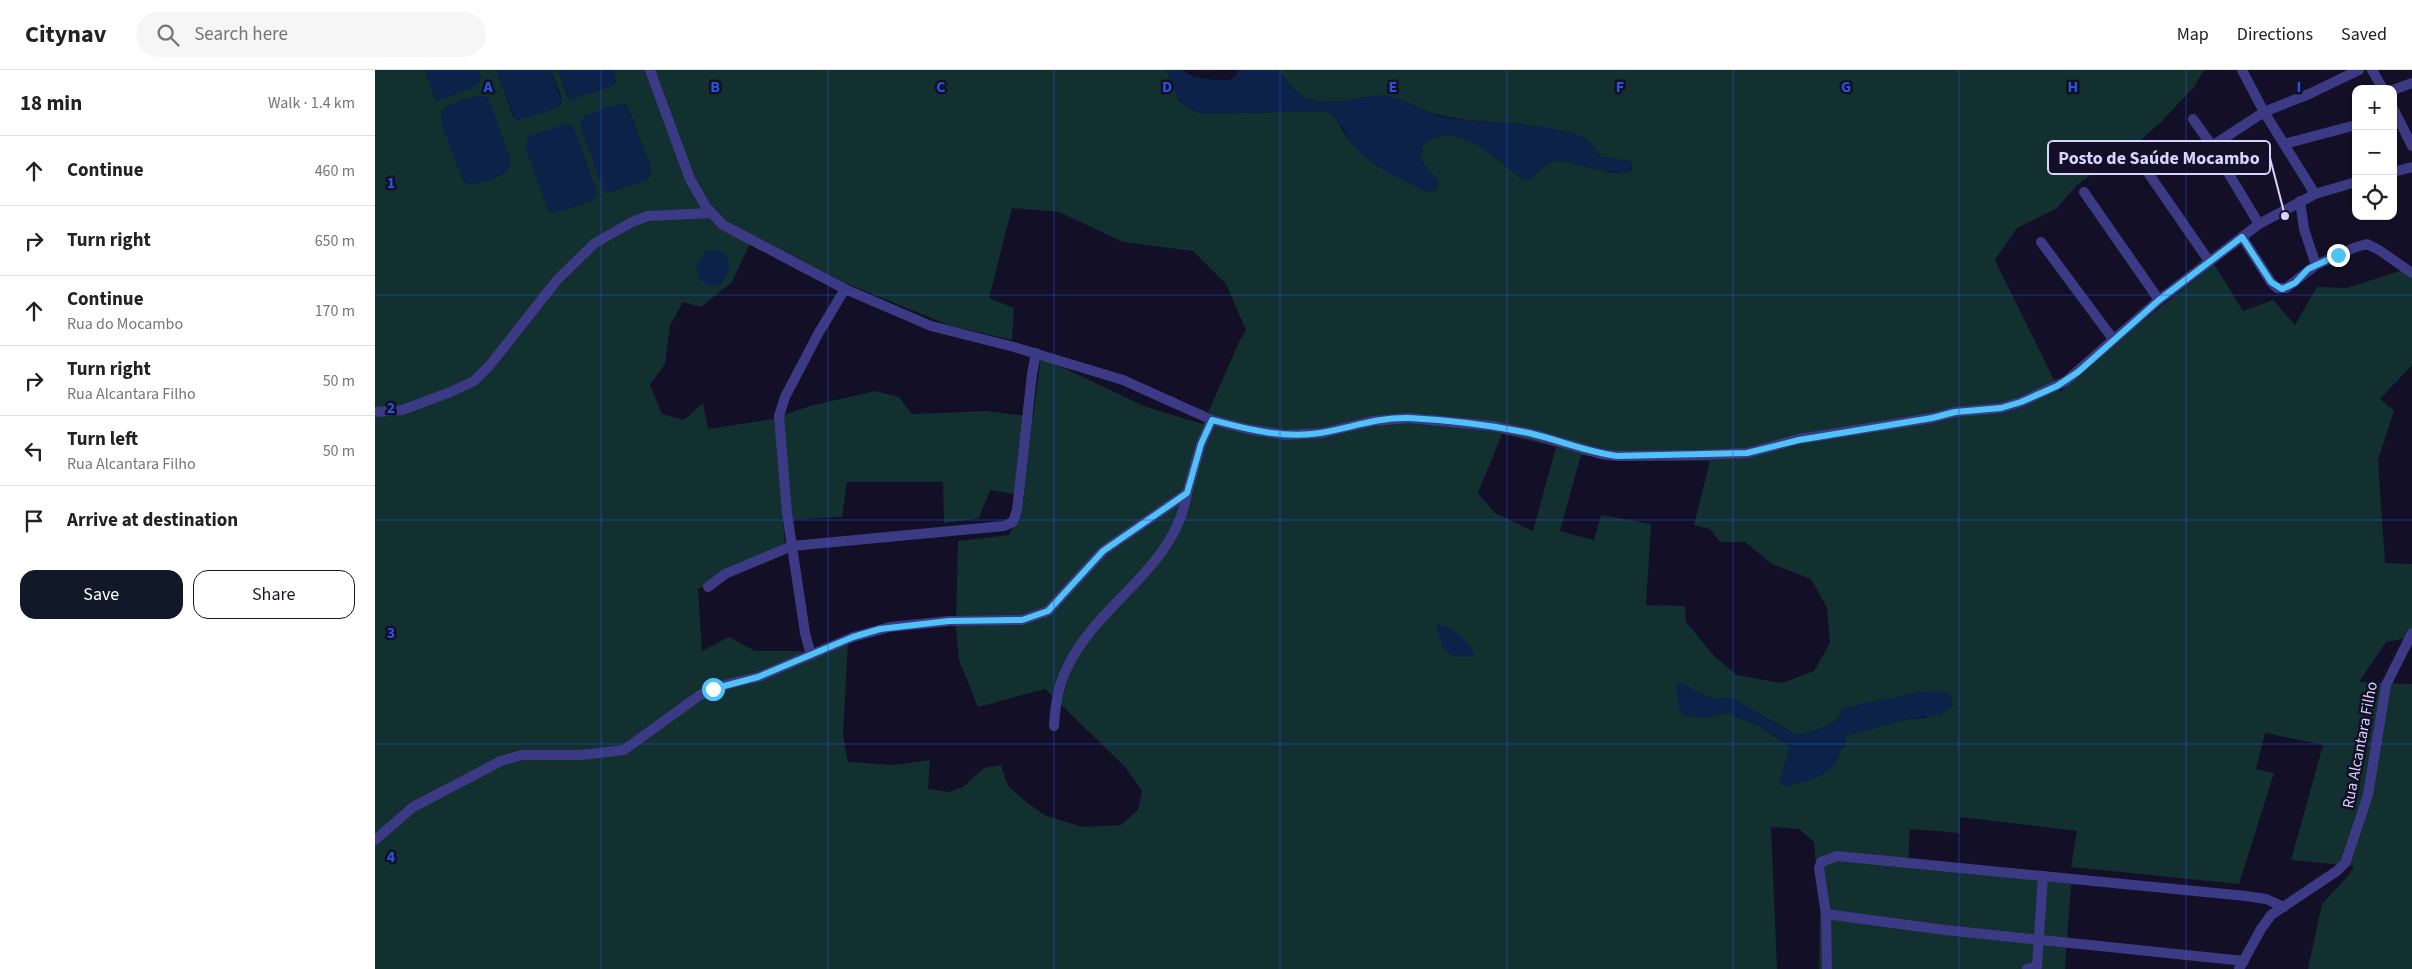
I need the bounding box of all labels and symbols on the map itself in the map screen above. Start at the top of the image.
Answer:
text: A [482,76,493,98]
text: B [710,76,720,98]
text: C [936,76,946,98]
text: D [1162,76,1172,98]
text: E [1389,76,1397,98]
text: F [1616,76,1624,98]
text: G [1841,76,1851,98]
text: H [2068,76,2078,98]
text: I [2297,76,2301,98]
callout: Posto de Saúde Mocambo [2048,141,2270,174]
text: Posto de Saúde Mocambo [2058,146,2260,171]
text: 1 [387,172,395,194]
route end [2327,244,2350,267]
text: 2 [387,397,395,419]
text: 3 [387,622,395,644]
route start [702,678,725,701]
street label: Rua Alcantara Filho [2337,680,2383,810]
text: 4 [387,846,396,868]

